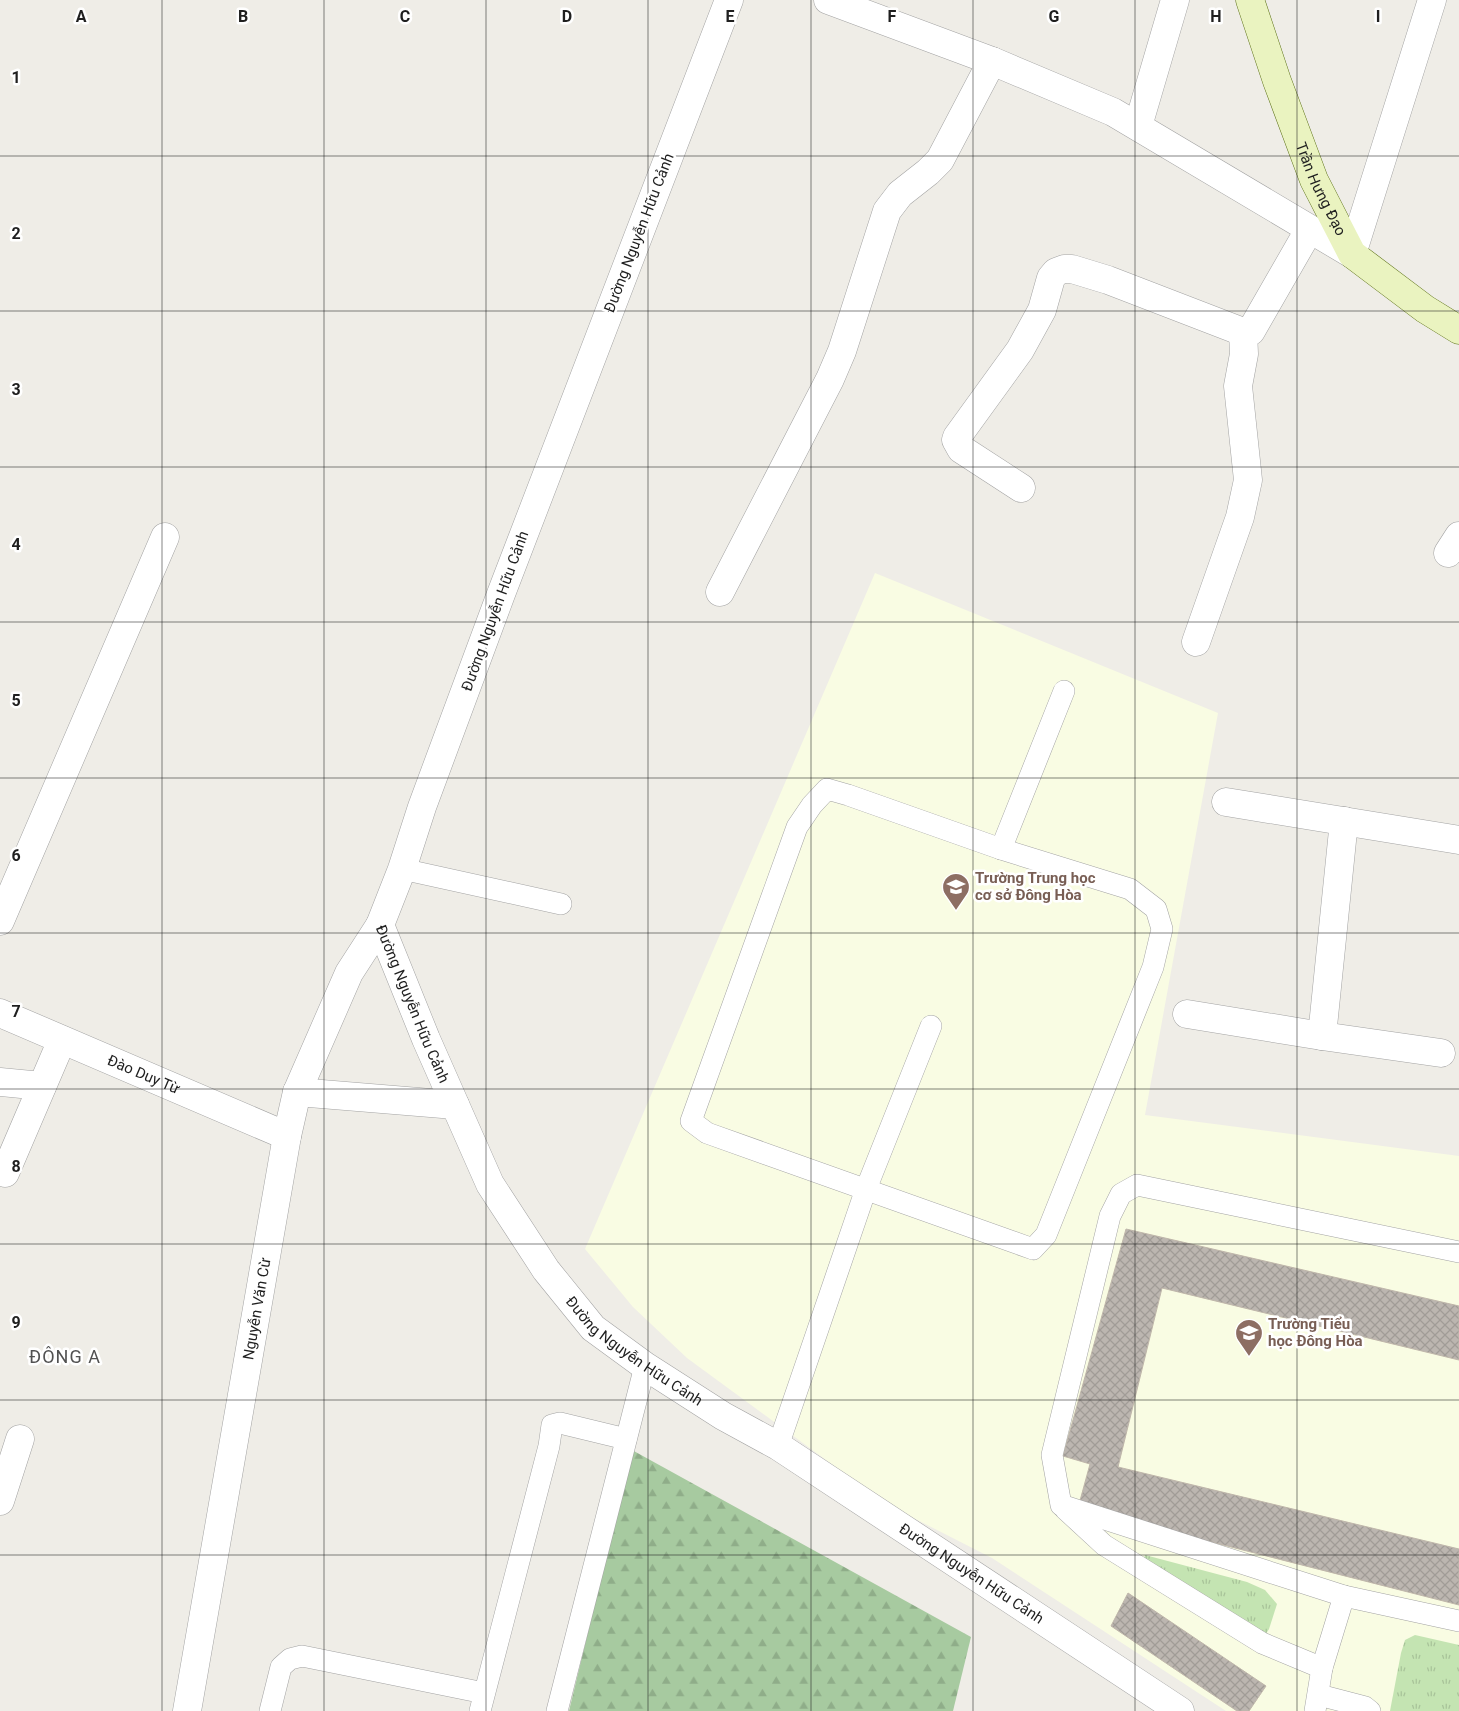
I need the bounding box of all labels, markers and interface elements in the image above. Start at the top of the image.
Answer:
text: A [76,7,87,26]
text: B [238,7,248,26]
text: C [400,7,410,26]
text: D [562,7,572,26]
text: E [726,7,735,26]
text: F [888,7,897,26]
text: G [1049,7,1060,26]
text: H [1210,7,1222,26]
text: I [1376,7,1380,26]
text: 1 [11,68,21,87]
street label: Trần Hưng Đạo [1292,140,1350,239]
street label: Đường Nguyễn Hữu Cảnh [600,151,678,315]
text: 2 [11,224,21,243]
text: 3 [11,380,21,399]
street label: Đường Nguyễn Hữu Cảnh [458,528,532,694]
text: 4 [11,535,21,554]
text: 5 [11,691,21,710]
text: 6 [11,846,21,865]
place label: Trường Trung học cơ sở Đông Hòa [975,869,1096,904]
school or university icon: Trường Trung học cơ sở Đông Hòa [941,872,971,911]
street label: Đường Nguyễn Hữu Cảnh [372,922,453,1086]
text: 7 [11,1002,21,1021]
street label: Đào Duy Từ [105,1051,183,1098]
text: 8 [11,1157,21,1176]
street label: Nguyễn Văn Cừ [239,1256,275,1361]
street label: Đường Nguyễn Hữu Cảnh [562,1293,706,1410]
text: 9 [11,1313,21,1332]
place label: Trường Tiểu học Đông Hòa [1268,1315,1363,1350]
school or university icon: Trường Tiểu học Đông Hòa [1234,1318,1264,1357]
district label: ĐÔNG A [29,1346,101,1367]
street label: Đường Nguyễn Hữu Cảnh [896,1519,1047,1628]

